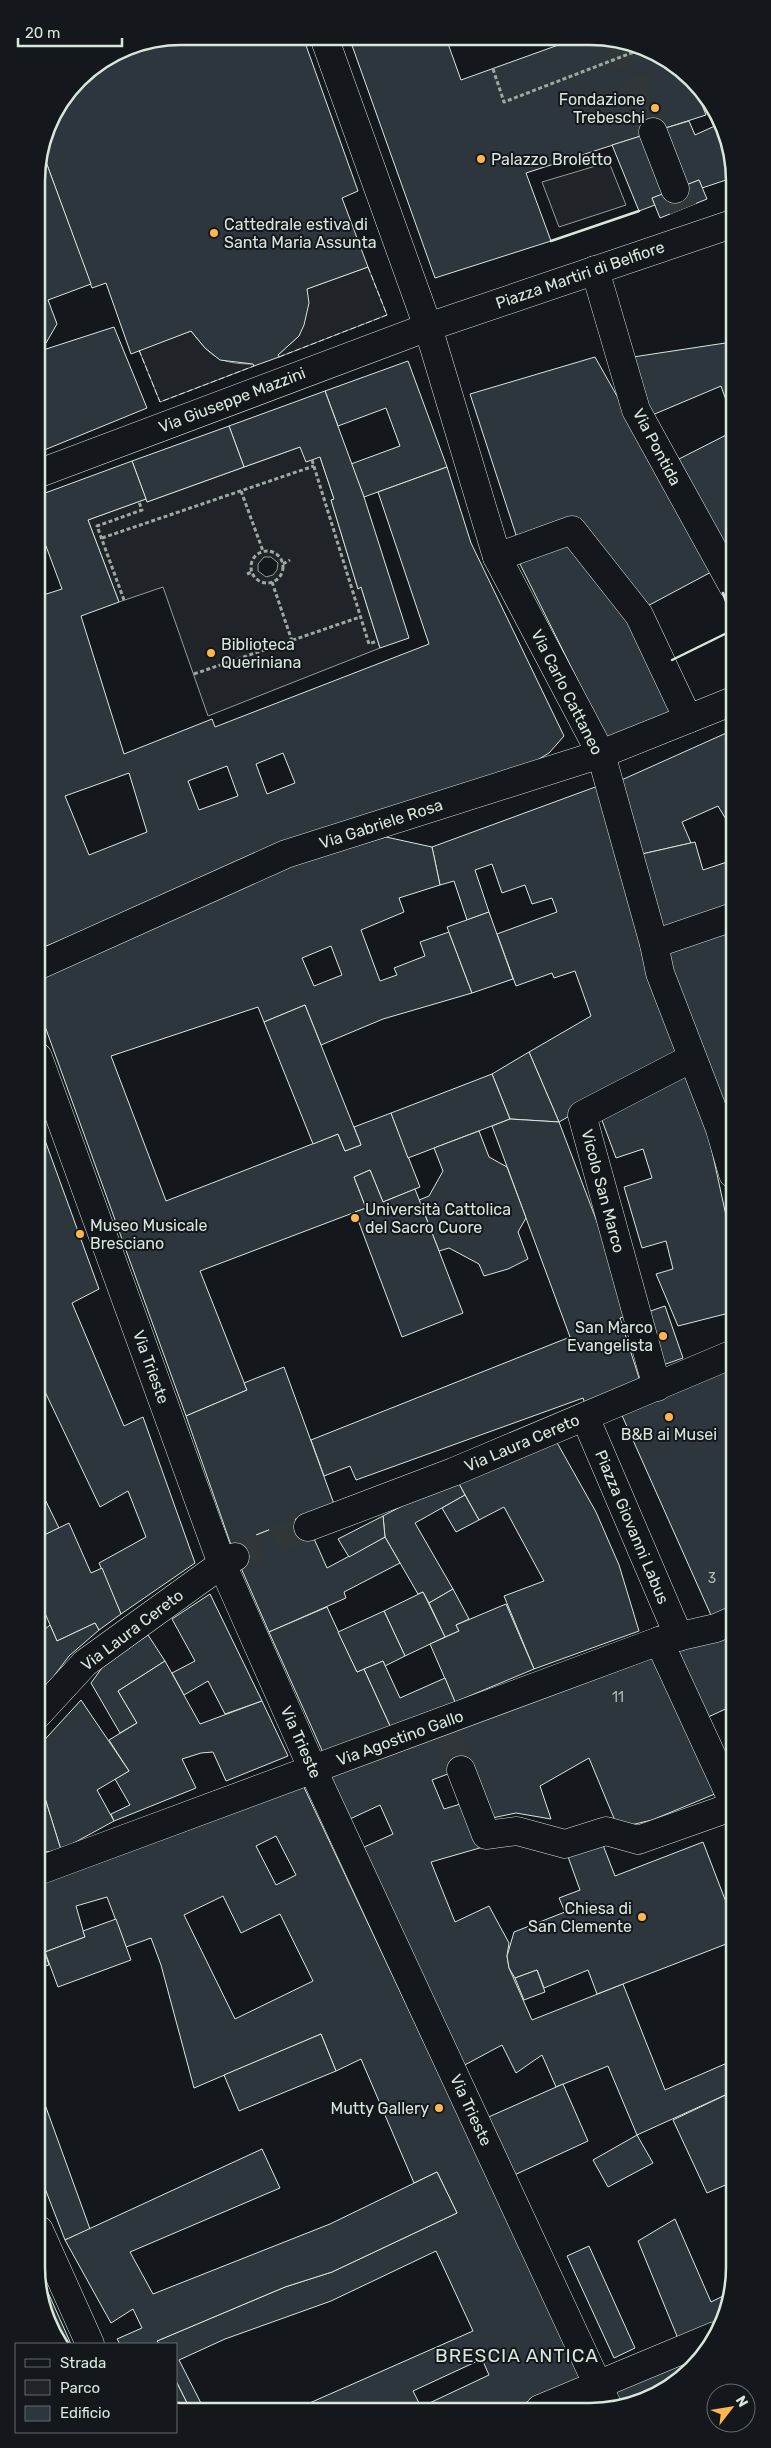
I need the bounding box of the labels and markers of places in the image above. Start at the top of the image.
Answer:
place label: Fondazione Trebeschi [559,90,645,127]
marker: Fondazione Trebeschi [649,102,661,114]
place label: Palazzo Broletto [491,150,612,169]
marker: Palazzo Broletto [475,153,487,165]
place label: Cattedrale estiva di Santa Maria Assunta [224,215,377,252]
marker: Cattedrale estiva di Santa Maria Assunta [208,227,220,239]
place label: Biblioteca Queriniana [221,635,301,672]
marker: Biblioteca Queriniana [205,647,217,659]
place label: Università Cattolica del Sacro Cuore [365,1200,511,1237]
marker: Università Cattolica del Sacro Cuore [349,1212,361,1224]
place label: Museo Musicale Bresciano [90,1216,207,1253]
marker: Museo Musicale Bresciano [74,1228,86,1240]
place label: San Marco Evangelista [567,1318,653,1355]
marker: San Marco Evangelista [657,1330,669,1342]
marker: B&B ai Musei [663,1411,675,1423]
place label: B&B ai Musei [621,1425,717,1444]
place label: Chiesa di San Clemente [528,1899,632,1936]
marker: Chiesa di San Clemente [636,1911,648,1923]
place label: Mutty Gallery [330,2099,429,2118]
marker: Mutty Gallery [433,2102,445,2114]

